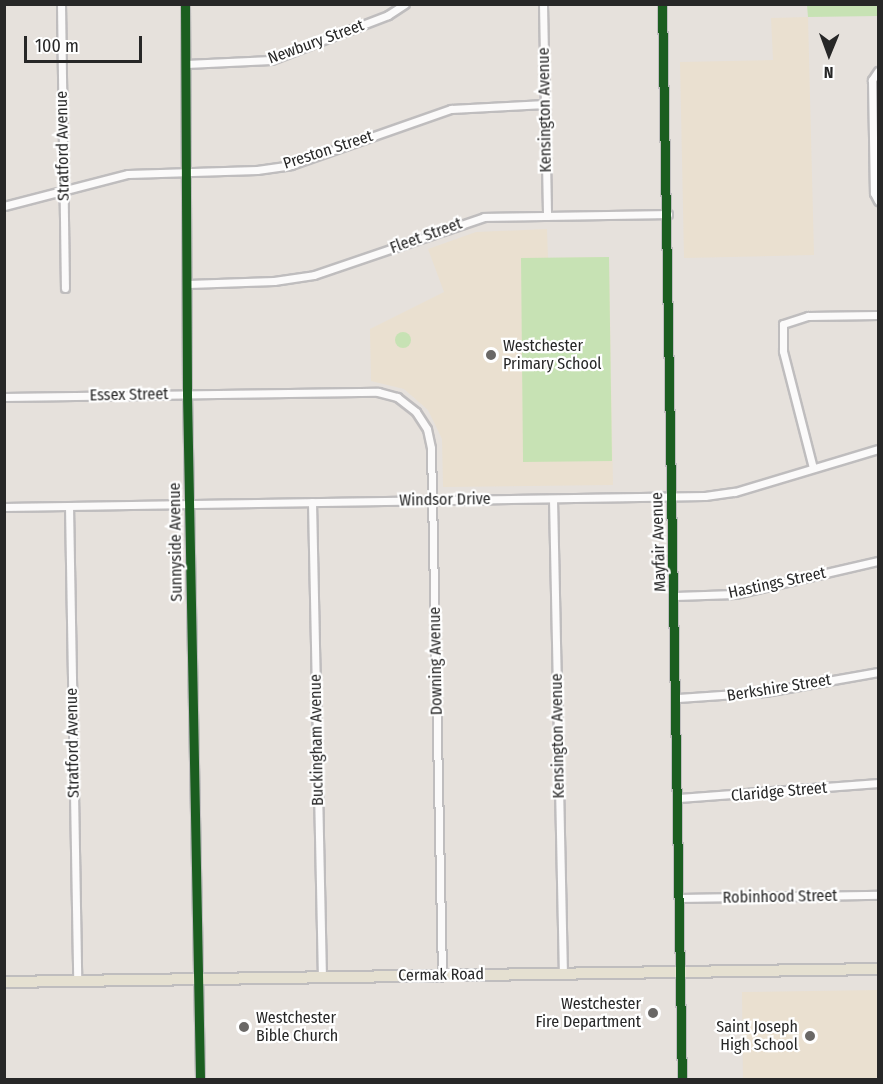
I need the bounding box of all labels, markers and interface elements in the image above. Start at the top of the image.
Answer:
street label: Newbury Street [265,16,367,68]
scale bar [27,24,146,62]
north arrow [799,24,859,84]
text: 100 m [35,35,79,57]
street label: Kensington Avenue [534,47,556,173]
text: N [824,63,834,82]
street label: Stratford Avenue [52,91,74,201]
street label: Preston Street [281,127,375,173]
street label: Fleet Street [387,214,465,258]
place label: Westchester Primary School [503,336,602,374]
marker: Westchester Primary School [484,348,498,362]
street label: Essex Street [89,385,169,405]
street label: Sunnyside Avenue [165,482,187,602]
street label: Windsor Drive [399,490,491,510]
street label: Mayfair Avenue [648,492,670,592]
street label: Hastings Street [726,563,828,603]
street label: Downing Avenue [425,607,447,715]
street label: Berkshire Street [726,670,832,706]
street label: Kensington Avenue [547,673,569,799]
street label: Buckingham Avenue [306,674,328,806]
street label: Stratford Avenue [62,688,84,798]
street label: Claridge Street [730,778,828,806]
street label: Robinhood Street [722,886,838,908]
street label: Cermak Road [398,965,484,985]
place label: Westchester Fire Department [536,994,641,1032]
marker: Westchester Fire Department [646,1006,660,1020]
place label: Westchester Bible Church [256,1008,338,1046]
place label: Saint Joseph High School [716,1017,798,1055]
marker: Westchester Bible Church [237,1020,251,1034]
marker: Saint Joseph High School [803,1029,817,1043]

